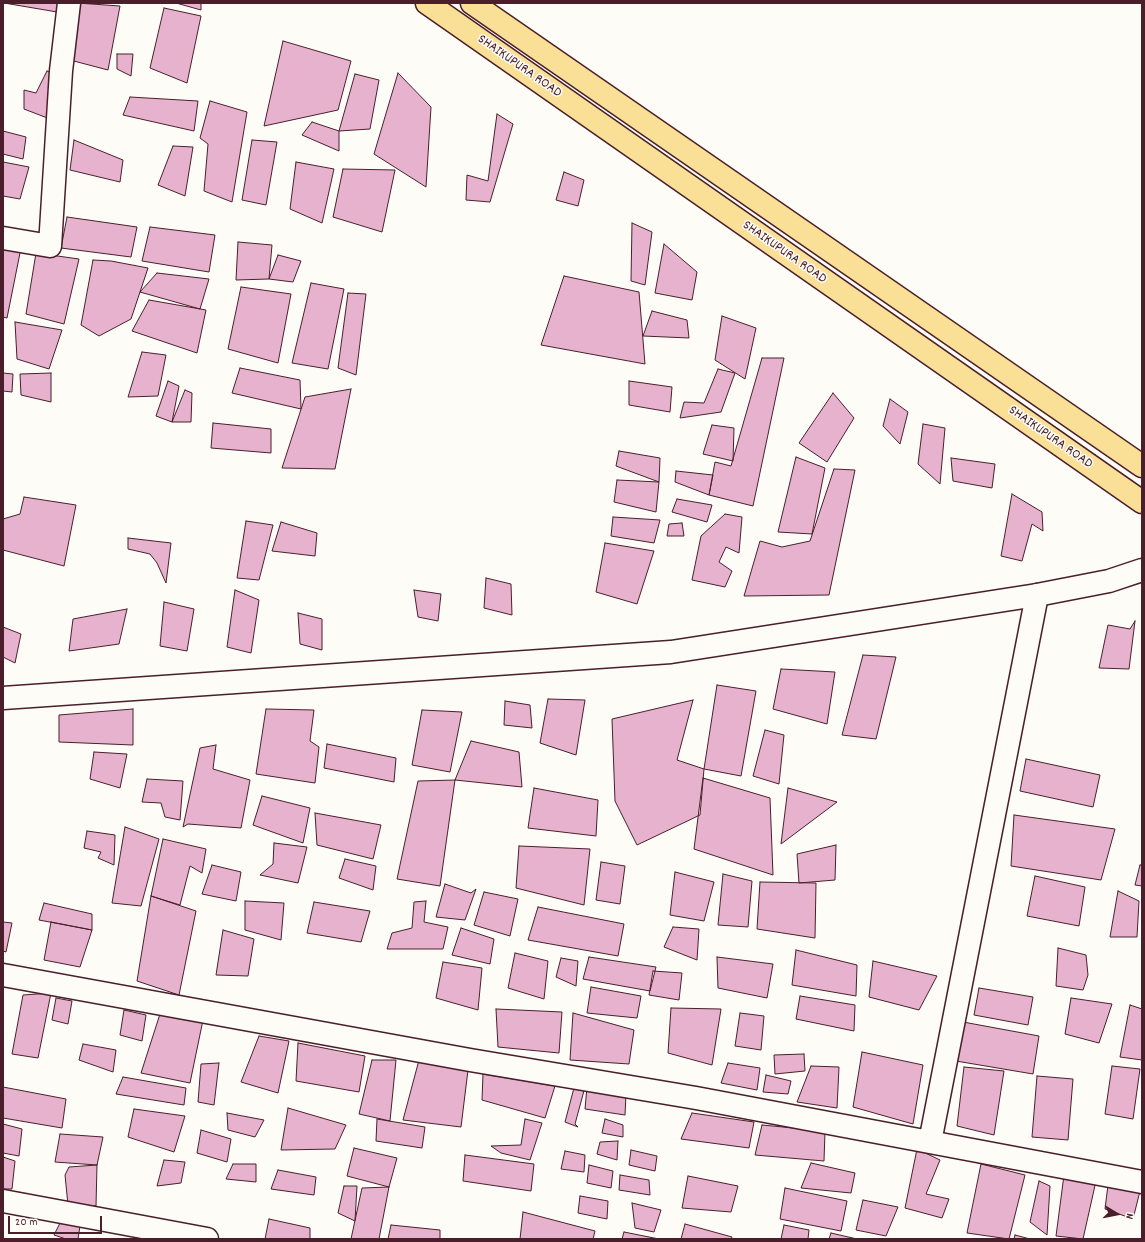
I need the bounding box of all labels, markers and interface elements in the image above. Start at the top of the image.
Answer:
street label: SHAIKUPURA ROAD [474,32,564,102]
street label: SHAIKUPURA ROAD [739,218,829,288]
street label: SHAIKUPURA ROAD [1005,403,1095,473]
north arrow [1097,1194,1137,1234]
scale bar [10,1208,104,1234]
text: N [1120,1212,1137,1220]
text: 20 m [15,1214,38,1231]

